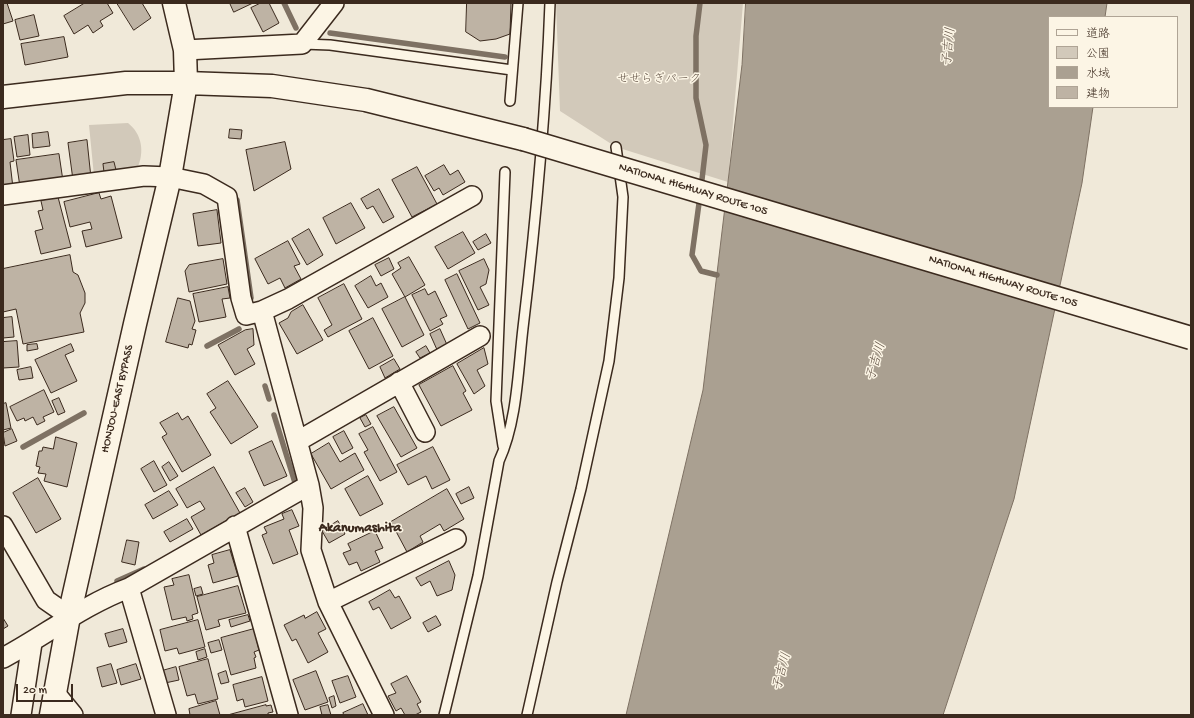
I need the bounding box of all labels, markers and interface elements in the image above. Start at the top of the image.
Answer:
legend [1048,16,1178,108]
water label: 子吉川 [940,27,960,67]
text: 道路 [1086,28,1110,42]
text: 公園 [1086,48,1110,62]
text: 水域 [1086,68,1110,82]
park label: せせらぎパーク [617,73,701,87]
text: 建物 [1086,88,1110,102]
street label: NATIONAL HIGHWAY ROUTE 105 [617,160,769,220]
street label: NATIONAL HIGHWAY ROUTE 105 [927,252,1079,312]
water label: 子吉川 [864,341,890,383]
street label: HONJOU-EAST BYPASS [99,344,137,454]
district label: Akanumashita [319,521,401,537]
water label: 子吉川 [770,651,796,693]
scale bar [18,676,75,702]
text: 20 m [23,684,47,698]

